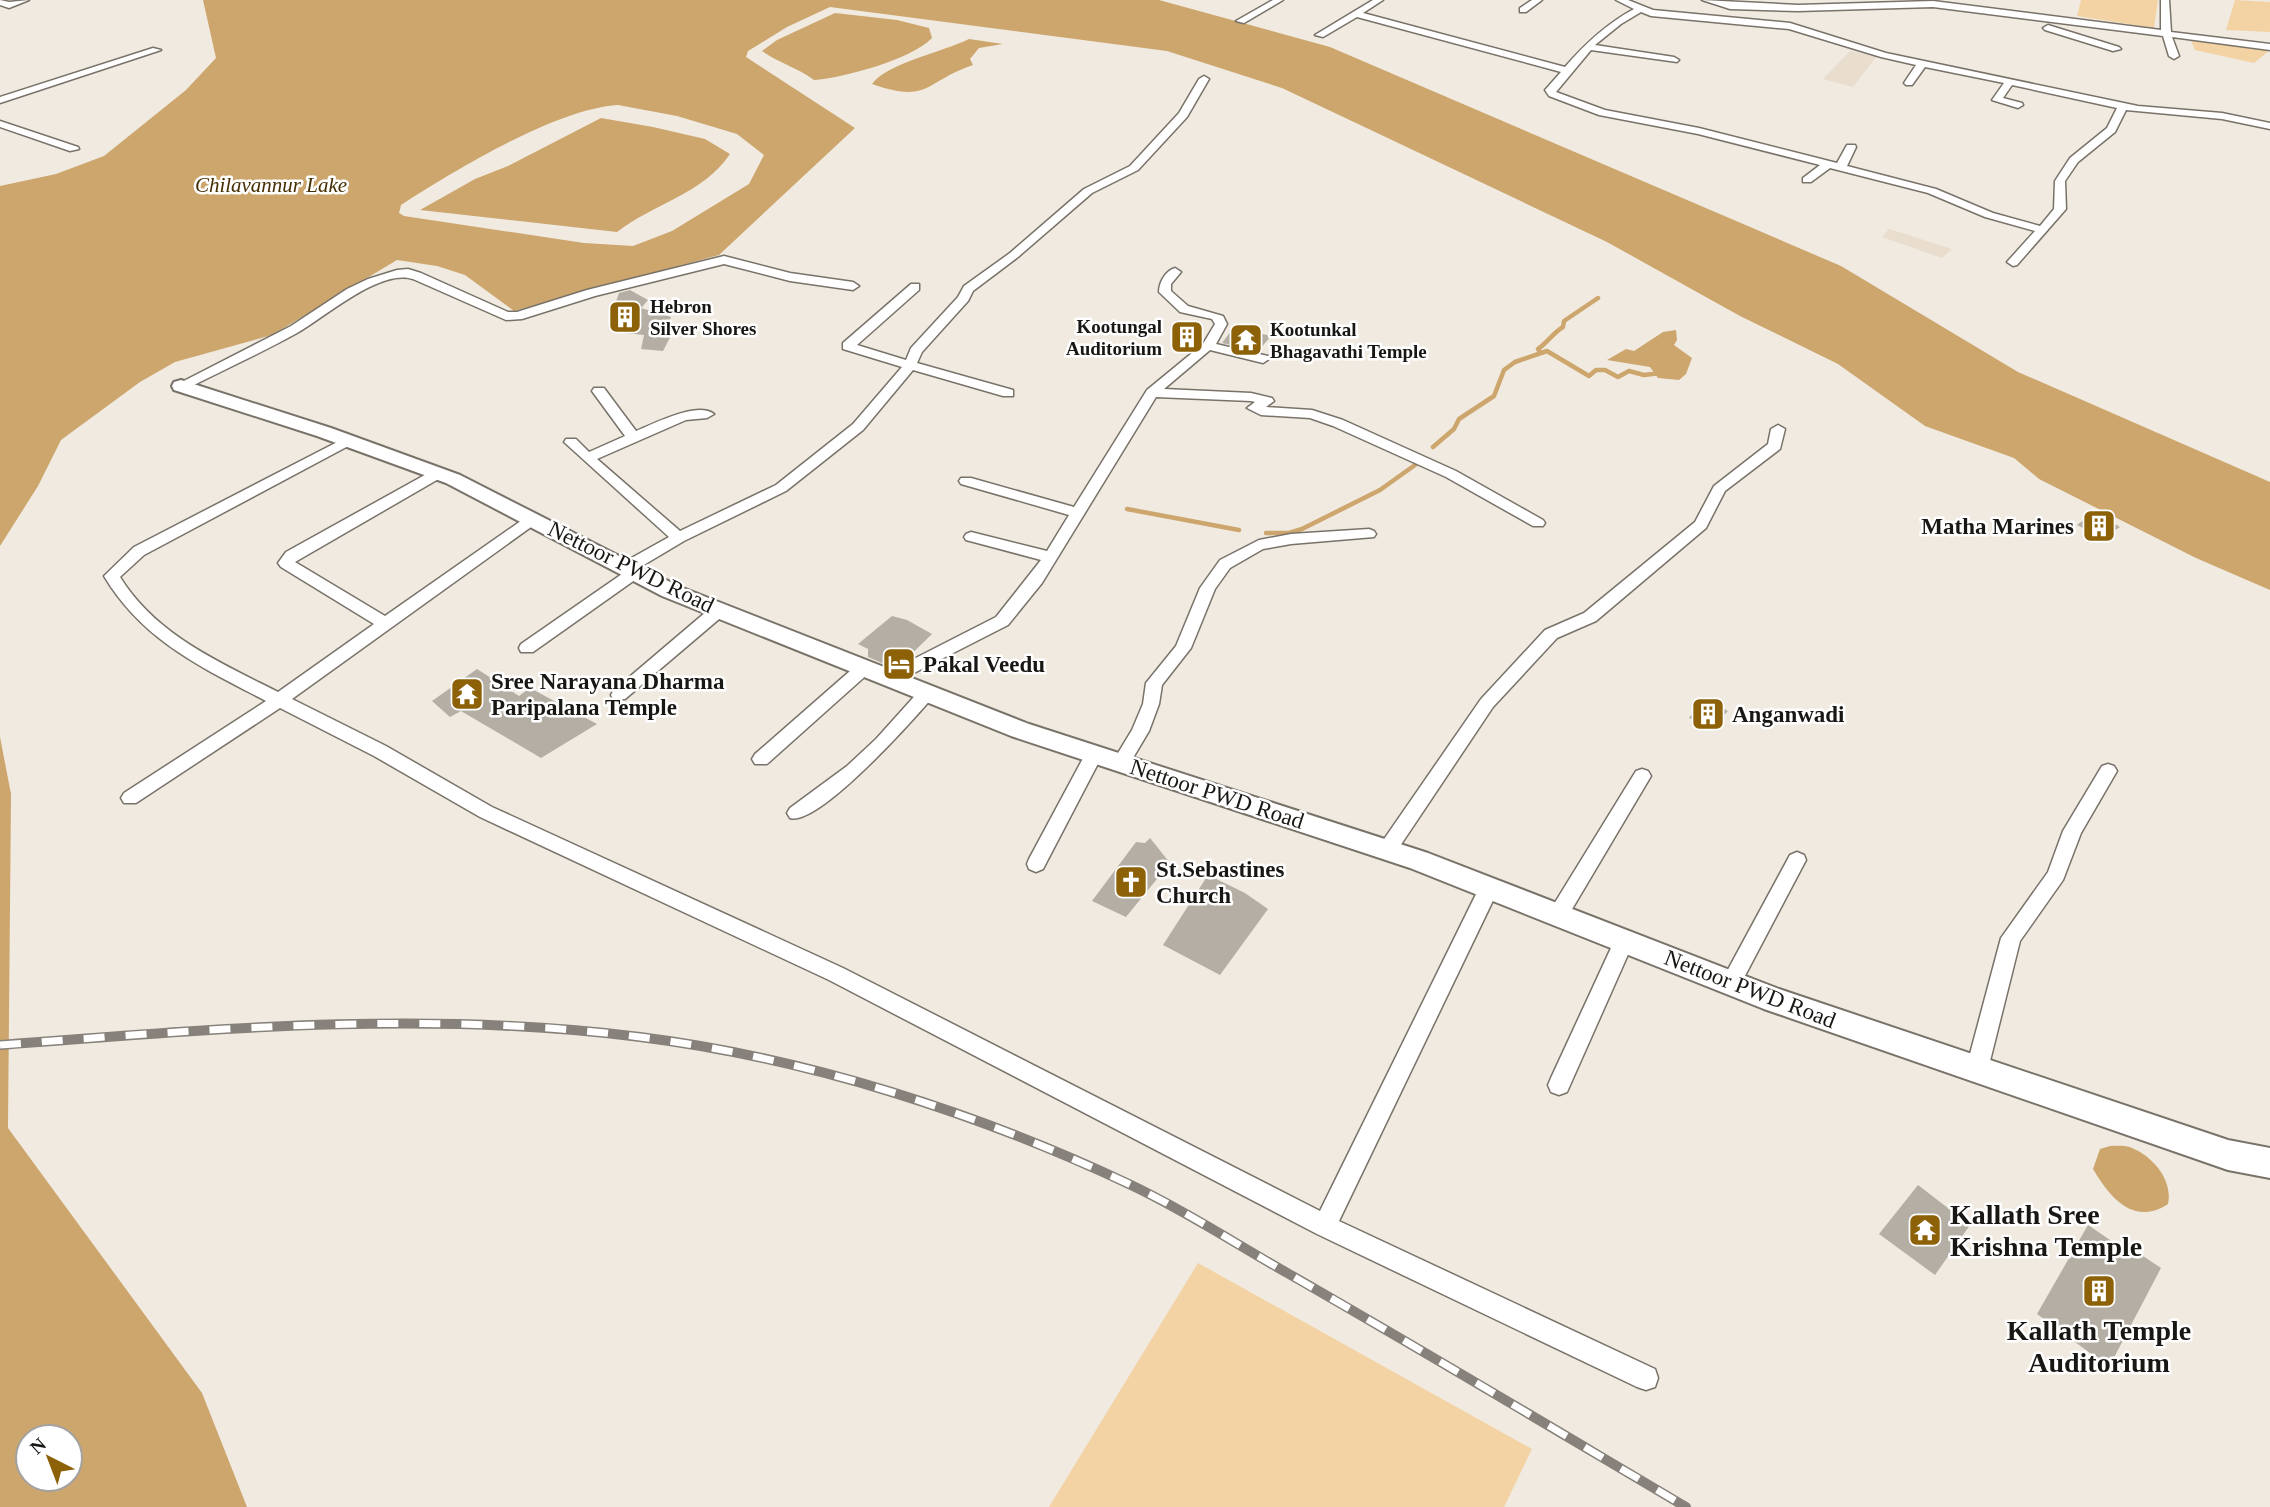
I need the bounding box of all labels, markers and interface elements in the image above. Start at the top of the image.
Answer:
water label: Chilavannur Lake [195,173,347,197]
place label: Hebron Silver Shores [650,296,756,339]
building icon: Hebron Silver Shores [606,298,644,336]
place label: Kootungal Auditorium [1066,316,1162,359]
building icon: Kootungal Auditorium [1168,318,1206,356]
place label: Kootunkal Bhagavathi Temple [1270,319,1427,362]
temple icon: Kootunkal Bhagavathi Temple [1227,321,1265,359]
building icon: Matha Marines [2080,507,2118,545]
place label: Matha Marines [1921,514,2074,539]
street label: Nettoor PWD Road [544,516,718,618]
hotel icon: Pakal Veedu [880,645,918,683]
place label: Pakal Veedu [923,652,1045,677]
place label: Sree Narayana Dharma Paripalana Temple [491,669,725,720]
temple icon: Sree Narayana Dharma Paripalana Temple [448,675,486,713]
building icon: Anganwadi [1689,695,1727,733]
place label: Anganwadi [1732,702,1845,727]
street label: Nettoor PWD Road [1127,754,1308,834]
place label: St.Sebastines Church [1156,857,1284,908]
church icon: St.Sebastines Church [1112,863,1150,901]
street label: Nettoor PWD Road [1661,945,1840,1033]
place label: Kallath Sree Krishna Temple [1950,1199,2142,1262]
temple icon: Kallath Sree Krishna Temple [1906,1211,1944,1249]
building icon: Kallath Temple Auditorium [2080,1272,2118,1310]
place label: Kallath Temple Auditorium [2007,1315,2191,1378]
north arrow [14,1423,84,1493]
text: N [26,1433,50,1458]

